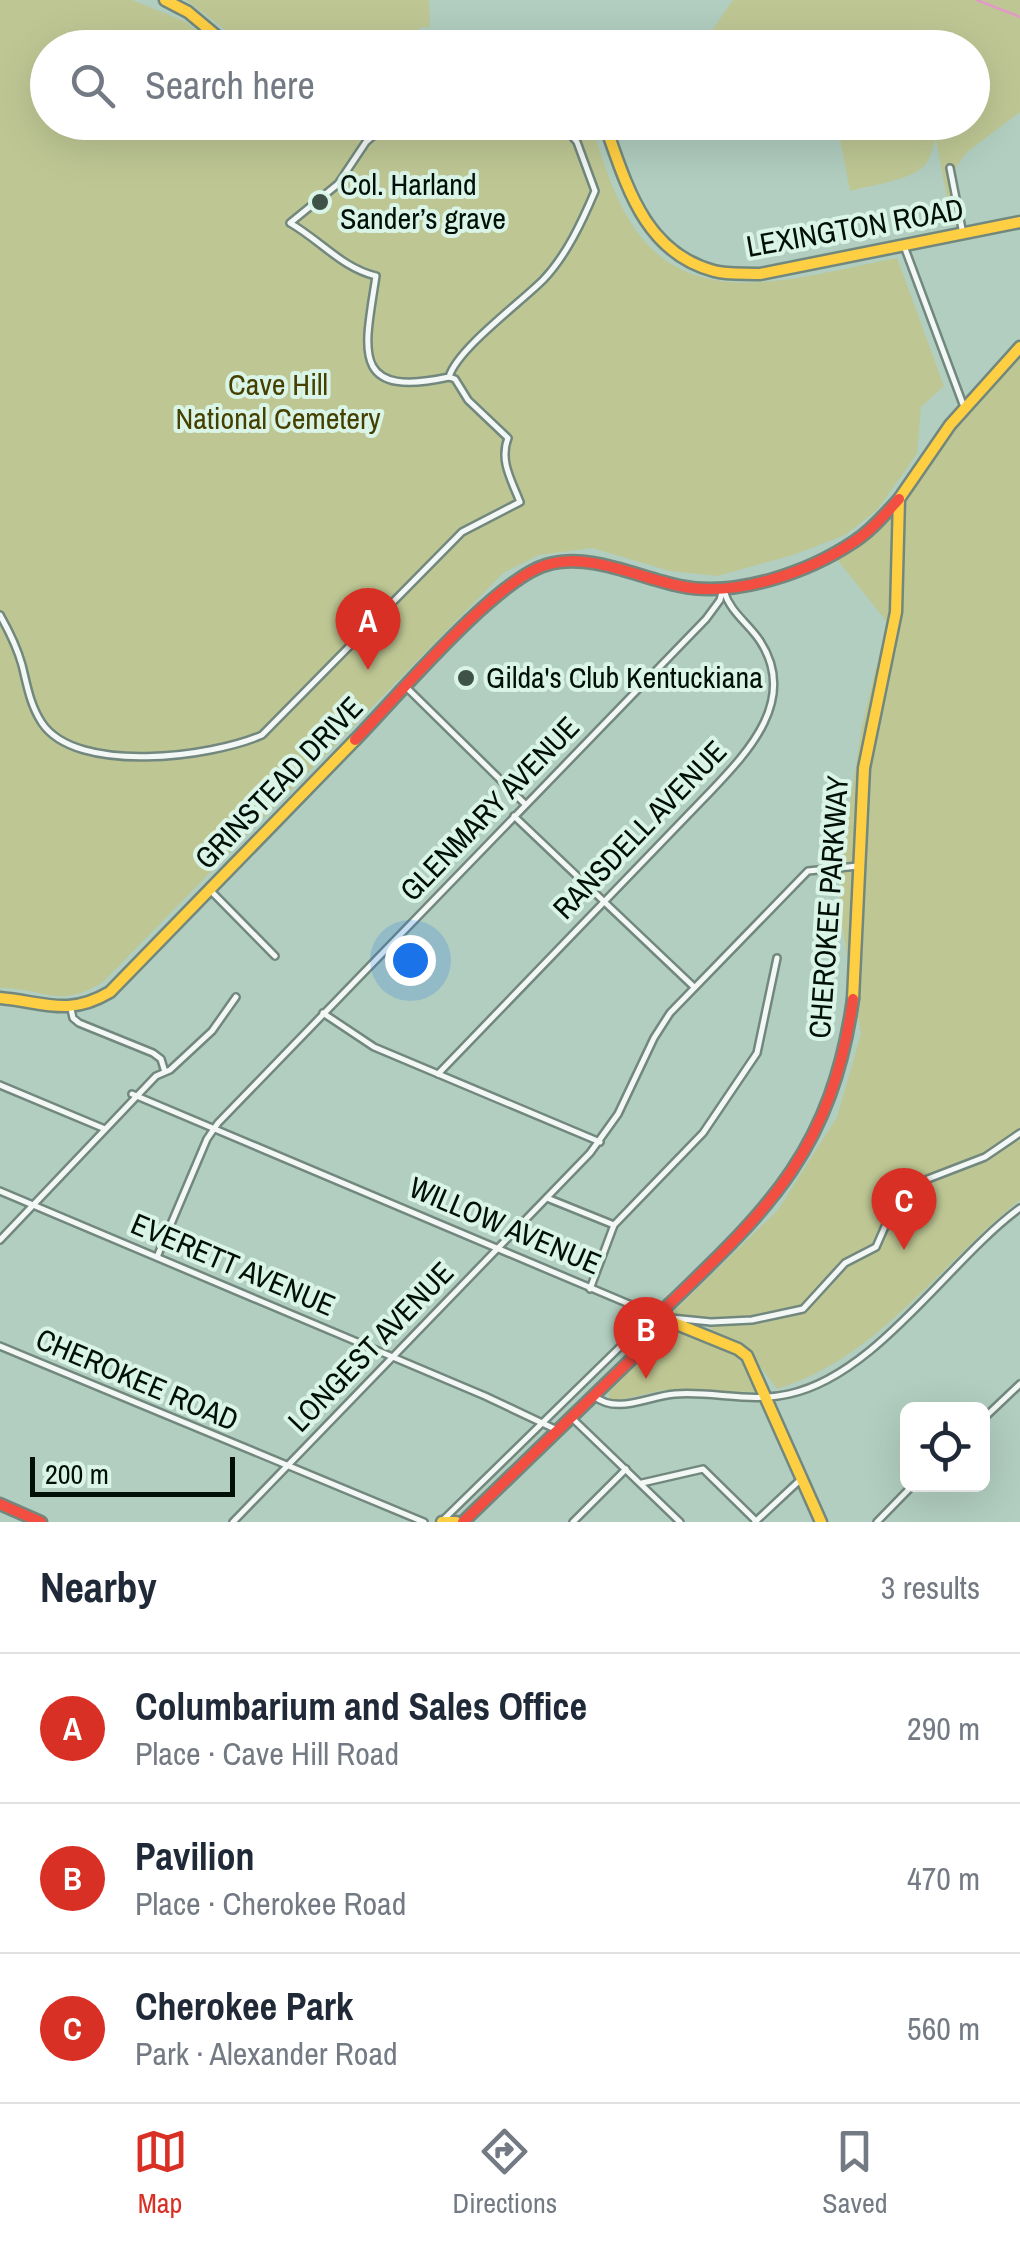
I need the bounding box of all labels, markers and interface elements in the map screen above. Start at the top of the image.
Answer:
search box [30,30,990,140]
icon: search [65,58,120,113]
text: Search here [145,60,315,111]
place label: Col. Harland Sander’s grave [340,164,506,238]
street label: LEXINGTON ROAD [743,188,966,266]
marker: Col. Harland Sander’s grave [309,191,331,213]
park label: Cave Hill National Cemetery [175,364,381,438]
pin: A [336,588,400,670]
place label: Gilda's Club Kentuckiana [486,657,763,697]
marker: Gilda's Club Kentuckiana [455,667,477,689]
street label: GRINSTEAD DRIVE [186,687,371,877]
street label: GLENMARY AVENUE [391,707,588,909]
street label: RANSDELL AVENUE [544,731,735,927]
street label: CHEROKEE PARKWAY [799,774,857,1040]
your location [385,935,436,986]
street label: WILLOW AVENUE [403,1167,607,1283]
pin: C [872,1168,936,1250]
street label: EVERETT AVENUE [125,1203,341,1325]
street label: LONGEST AVENUE [279,1253,462,1440]
pin: B [614,1296,678,1379]
street label: CHEROKEE ROAD [30,1318,245,1440]
map controls [900,1402,990,1492]
button: locate [900,1402,990,1492]
scale bar [30,1452,235,1496]
text: 200 m [45,1455,109,1493]
text: Nearby [40,1559,157,1615]
text: 3 results [881,1566,980,1609]
text: Columbarium and Sales Office [135,1681,587,1732]
text: A [63,1707,82,1750]
text: 290 m [907,1707,980,1750]
text: Place · Cave Hill Road [135,1732,399,1775]
text: Pavilion [135,1831,255,1882]
text: B [63,1857,82,1900]
text: 470 m [907,1857,980,1900]
text: Place · Cherokee Road [135,1882,406,1925]
text: Cherokee Park [135,1981,353,2032]
text: C [63,2007,82,2050]
text: 560 m [907,2007,980,2050]
text: Park · Alexander Road [135,2032,398,2075]
tab: Map [133,2124,188,2222]
tab: Directions [453,2124,557,2222]
tab: Saved [822,2124,887,2222]

